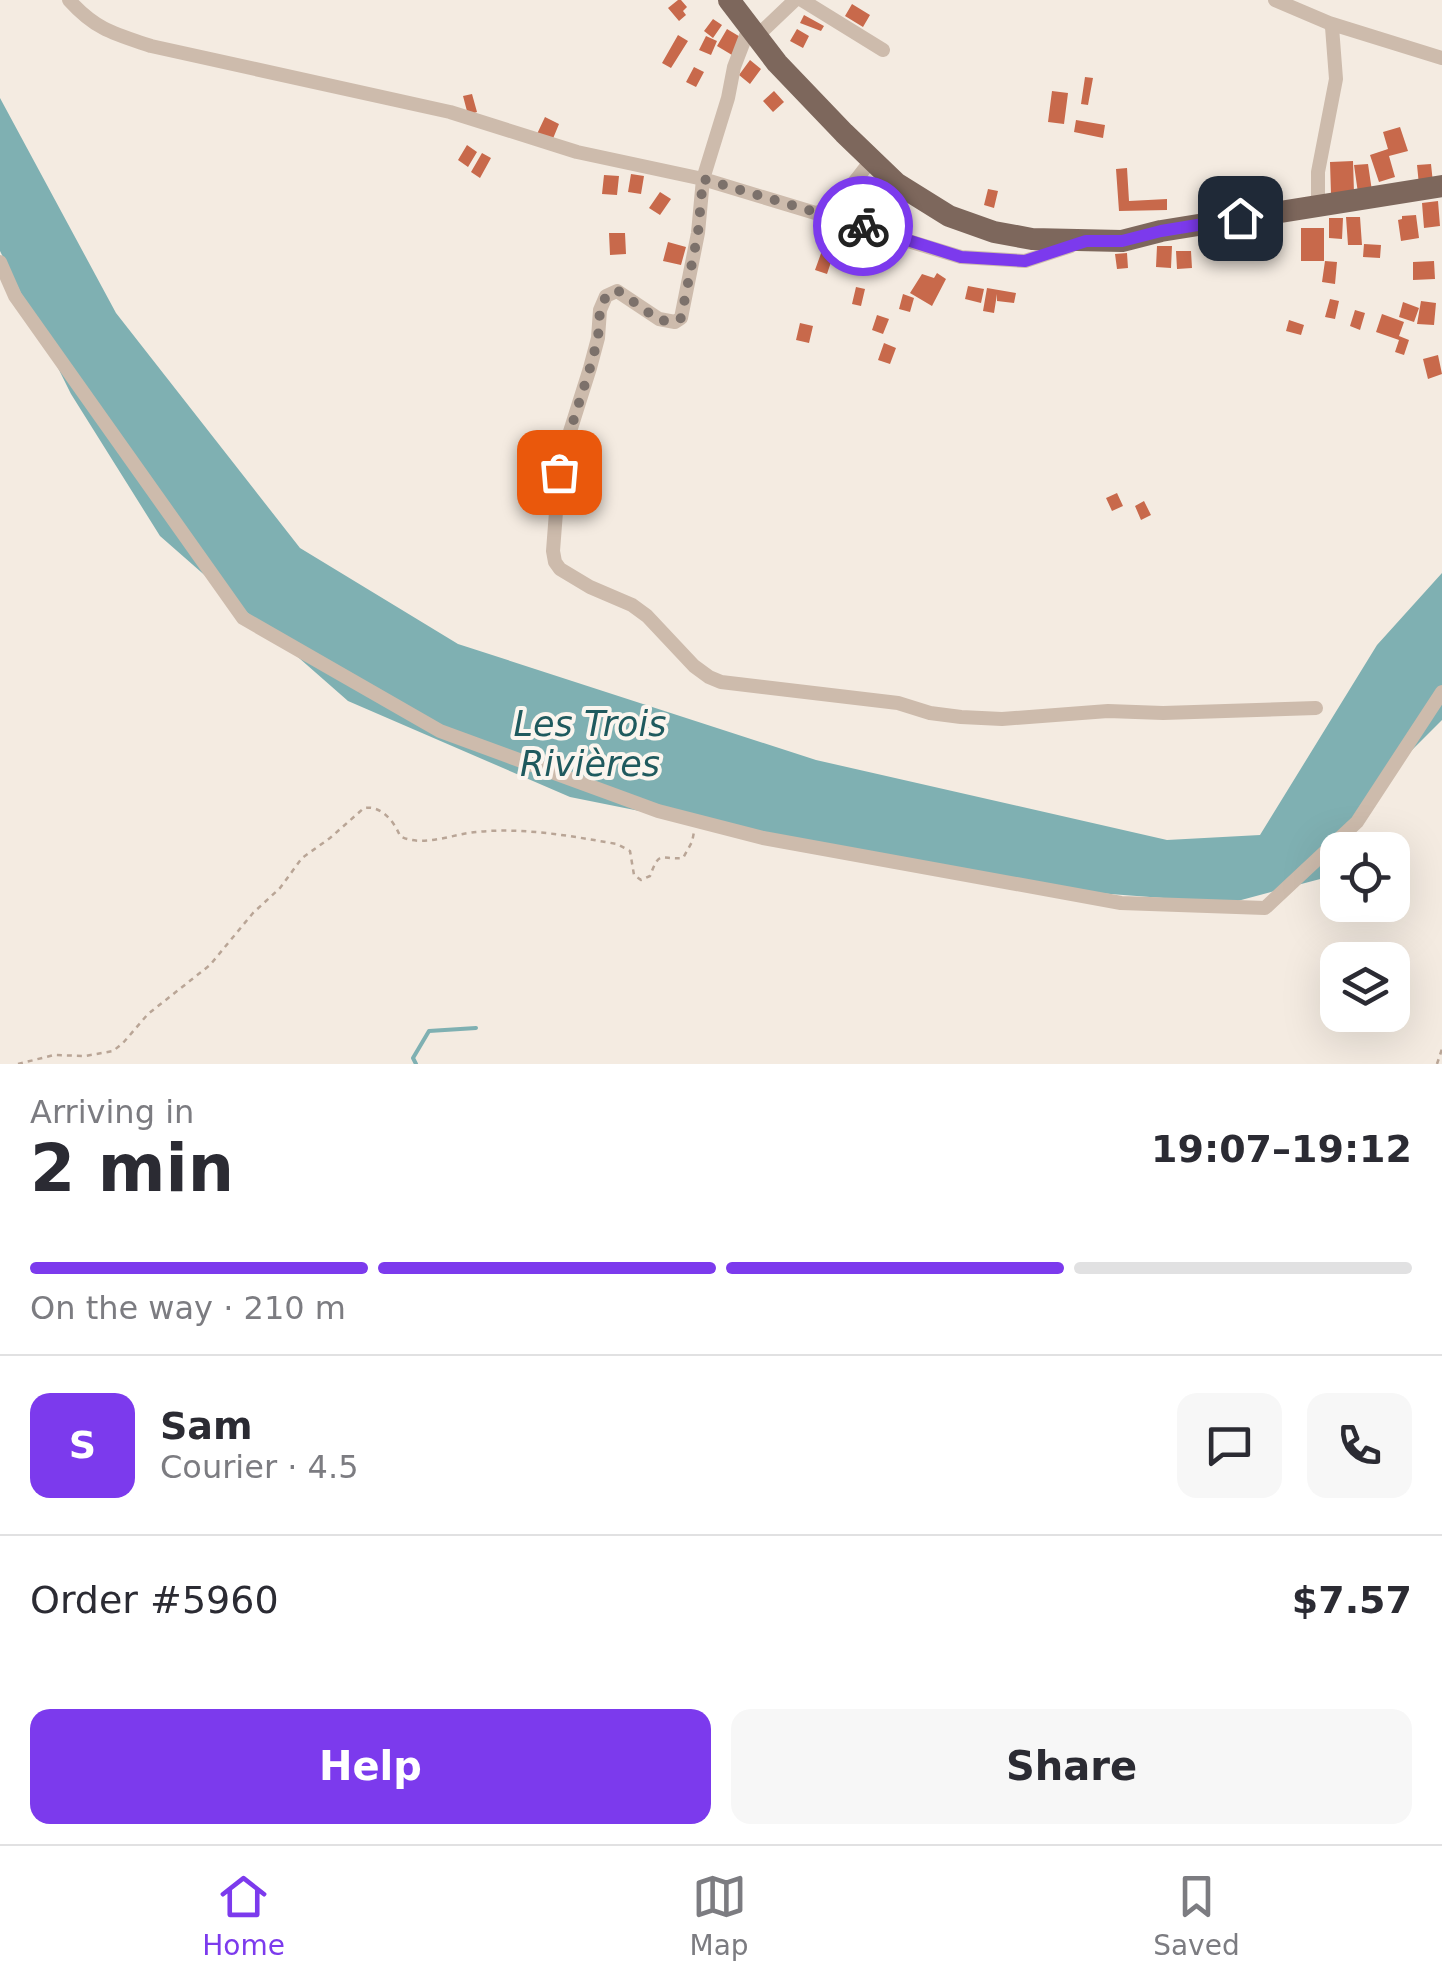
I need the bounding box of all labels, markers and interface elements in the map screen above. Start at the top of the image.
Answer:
courier [813,176,913,276]
pin [1198,176,1283,261]
icon: home [1213,191,1268,246]
icon: bike [836,199,891,254]
pin [517,430,602,515]
icon: bag [532,445,587,500]
water label: Les Trois Rivières [514,704,666,784]
map controls [1320,832,1410,1032]
button: locate [1320,832,1410,922]
button: layers [1320,942,1410,1032]
text: Arriving in [30,1093,194,1131]
text: 19:07–19:12 [1151,1127,1412,1171]
text: 2 min [30,1131,234,1206]
text: On the way · 210 m [30,1289,346,1327]
button: chat [1177,1393,1282,1498]
button: phone [1307,1393,1412,1498]
text: Sam [160,1404,253,1448]
text: S [69,1423,96,1467]
text: Courier · 4.5 [160,1448,359,1486]
text: Order #5960 [30,1578,279,1622]
text: $7.57 [1292,1578,1412,1622]
button: Help [30,1709,711,1824]
button: Share [731,1709,1412,1824]
tab: Home [202,1869,285,1962]
tab: Map [690,1869,749,1962]
tab: Saved [1153,1869,1240,1962]

